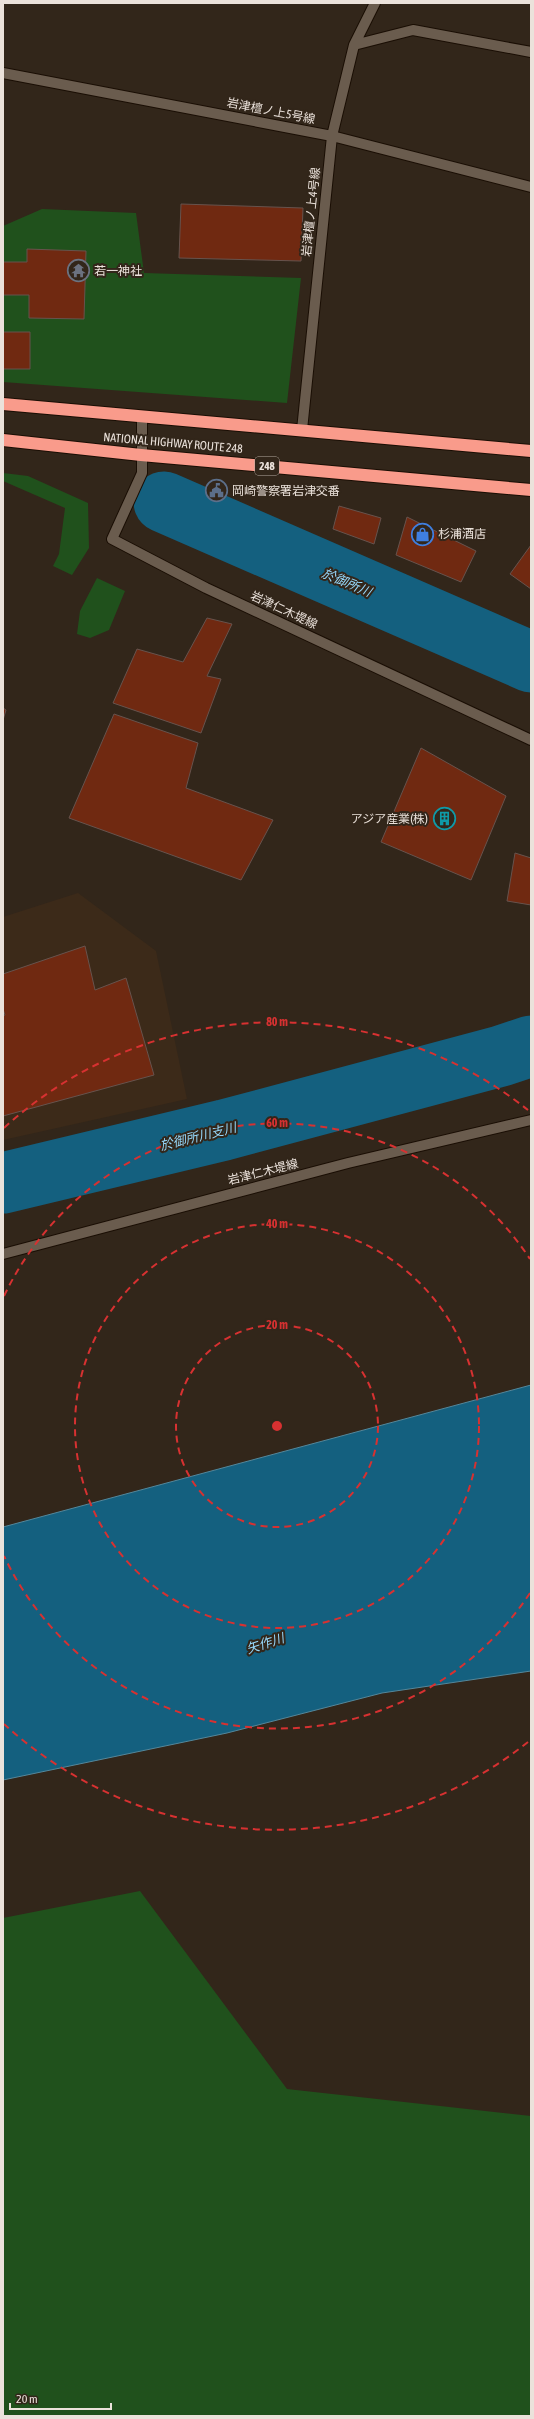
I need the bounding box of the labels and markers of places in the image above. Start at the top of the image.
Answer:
temple icon: 若一神社 [65,258,91,284]
place label: 若一神社 [94,264,142,278]
public building icon: 岡崎警察署岩津交番 [204,478,230,504]
place label: 岡崎警察署岩津交番 [232,484,340,498]
shop icon: 杉浦酒店 [409,521,435,547]
place label: 杉浦酒店 [438,527,486,541]
building icon: アジア産業(株) [431,806,457,832]
place label: アジア産業(株) [351,812,428,826]
centre of rings [270,1419,284,1433]

